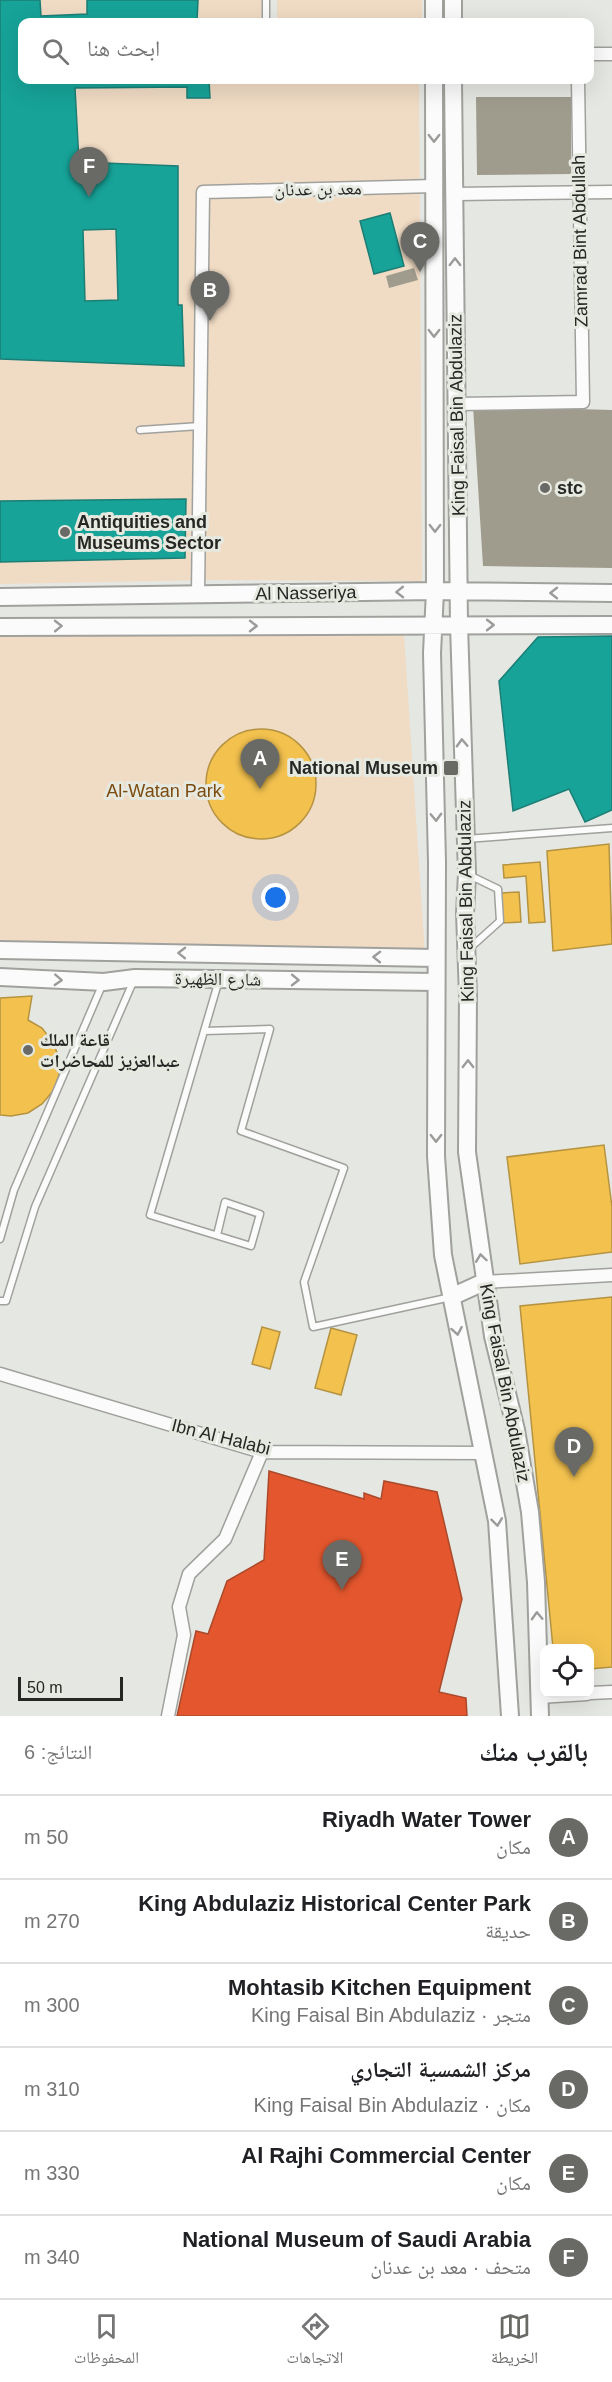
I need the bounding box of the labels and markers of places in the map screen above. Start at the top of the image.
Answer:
pin: F [70,148,109,197]
pin: C [400,222,440,272]
pin: B [190,272,230,321]
place label: stc [557,478,583,498]
marker: stc [538,481,552,495]
place label: Antiquities and Museums Sector [77,512,221,553]
marker: Antiquities and Museums Sector [58,525,72,539]
pin: A [240,740,280,789]
place label: National Museum [289,758,438,778]
marker: National Museum [442,759,460,777]
place label: قاعة الملك عبدالعزيز للمحاضرات [40,1030,180,1072]
marker: قاعة الملك عبدالعزيز للمحاضرات [21,1043,35,1057]
pin: D [554,1428,594,1477]
pin: E [322,1540,362,1590]

